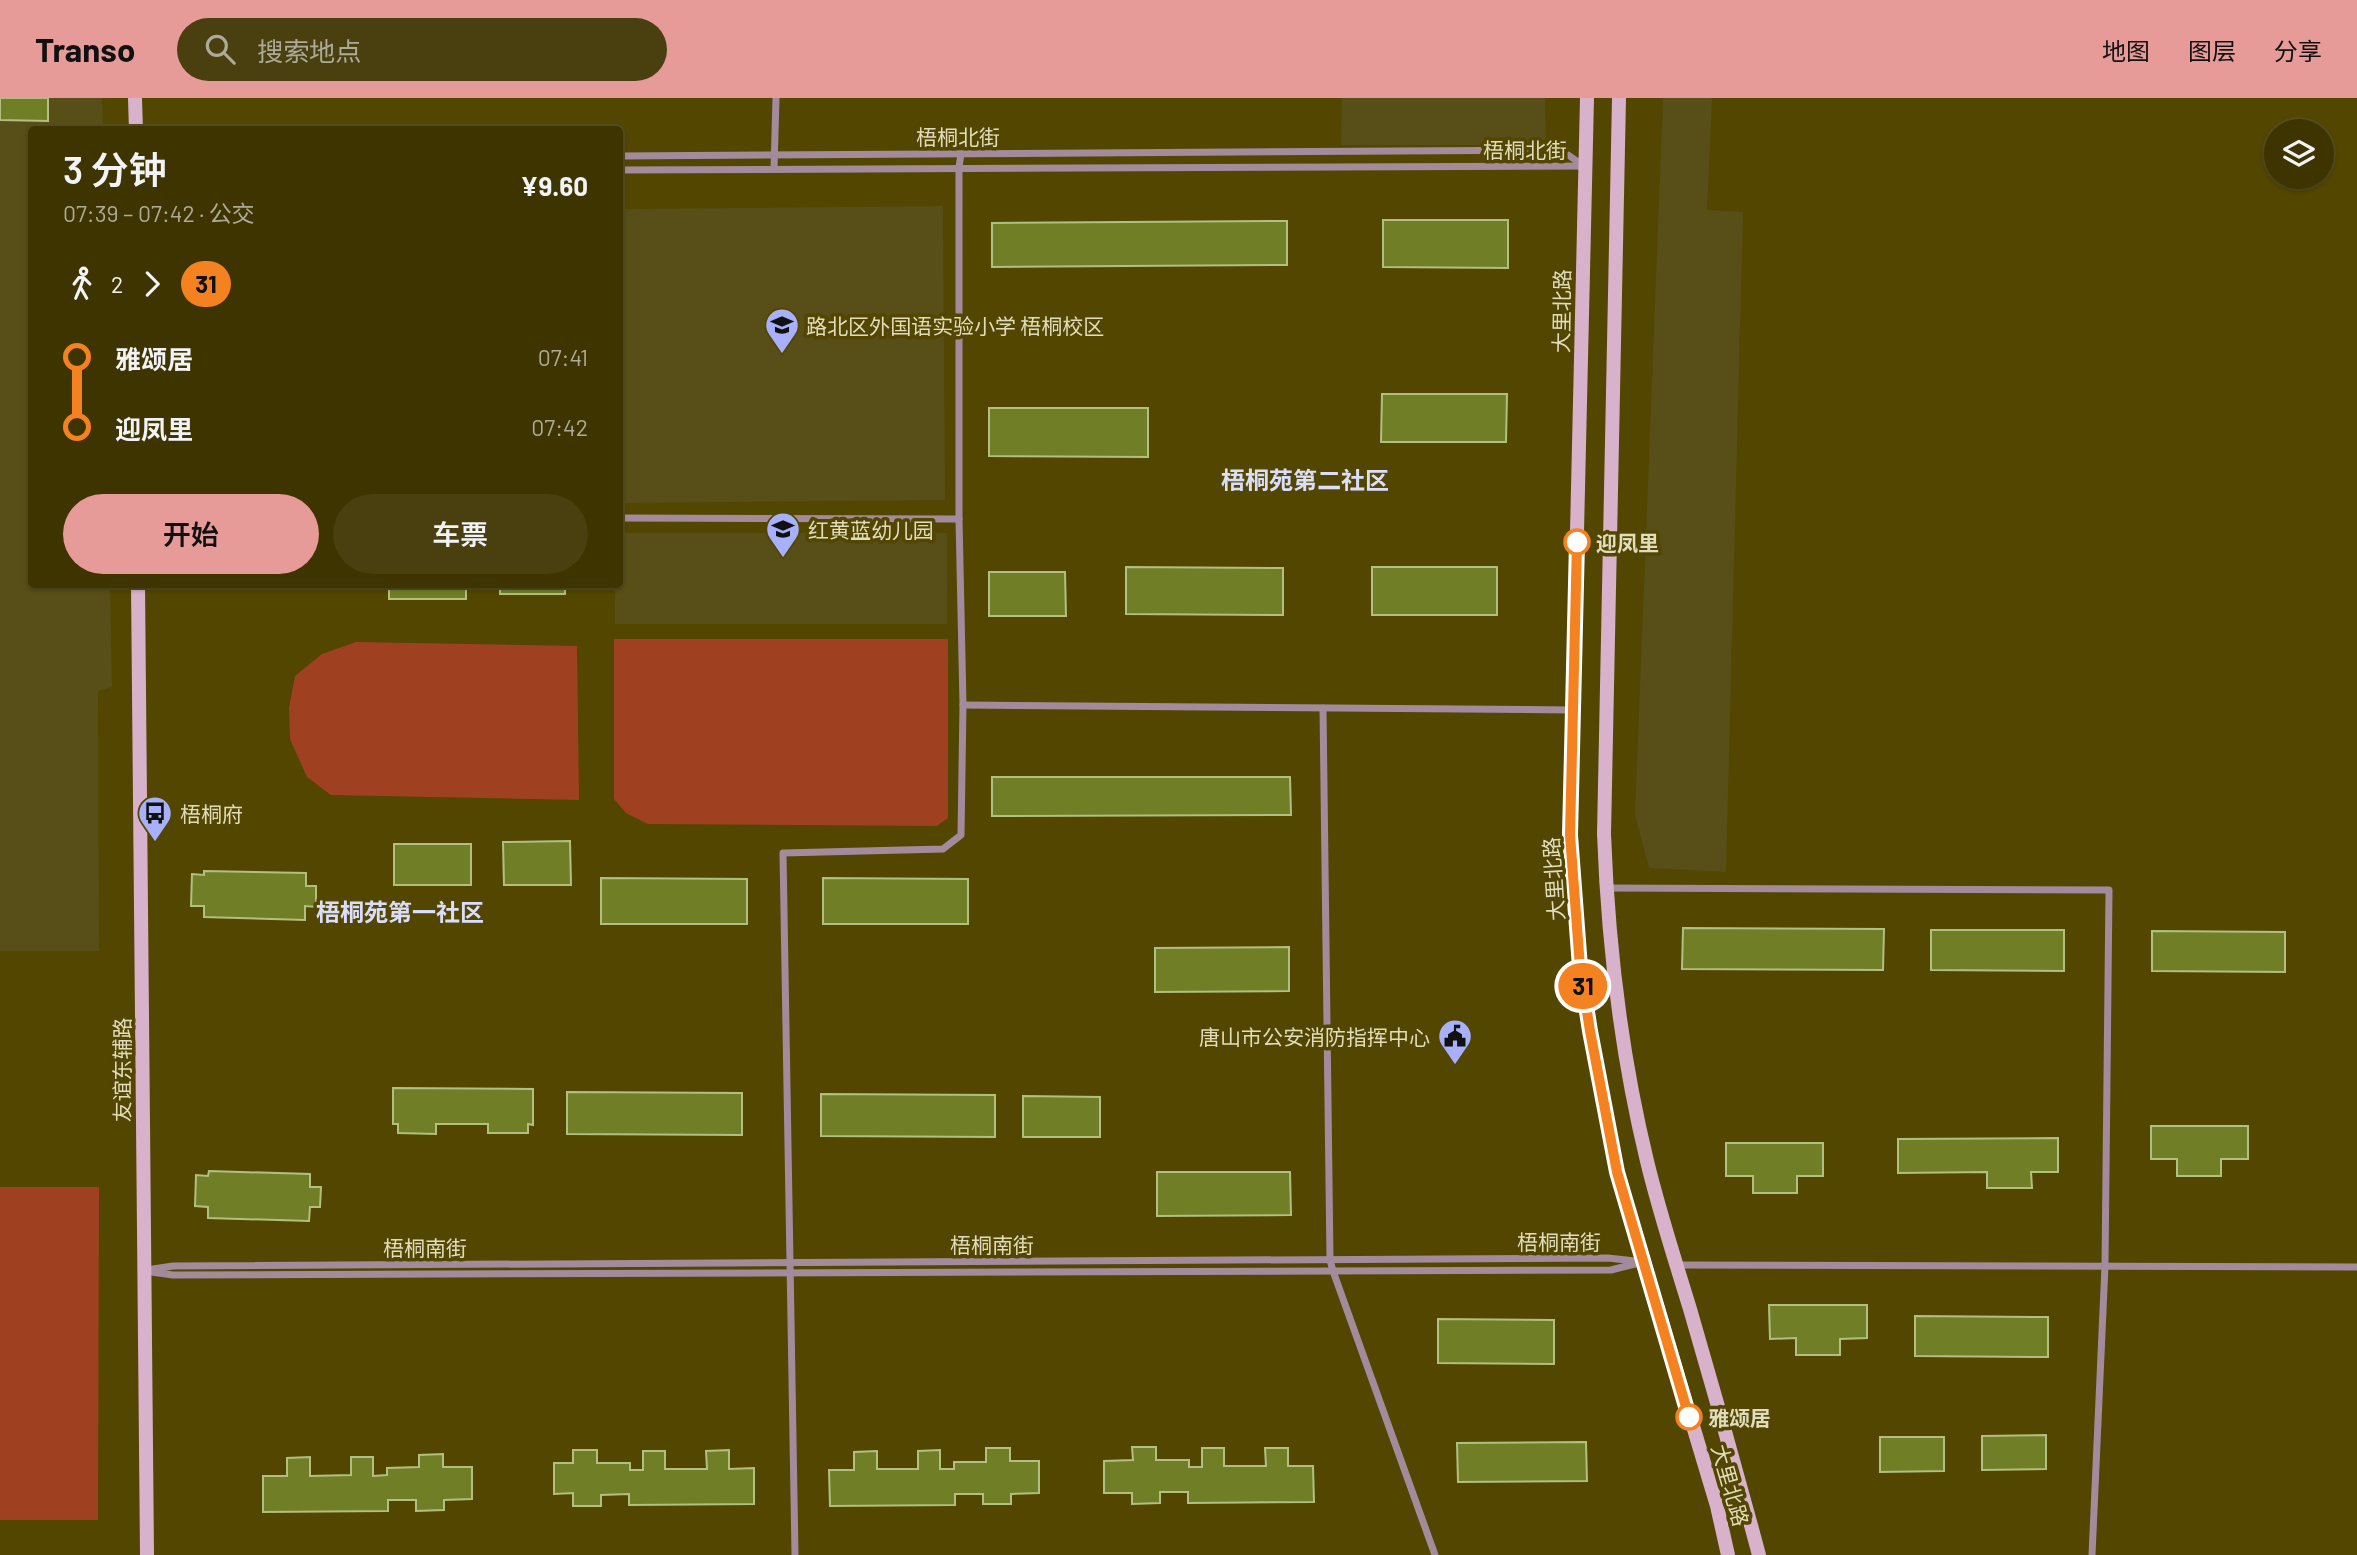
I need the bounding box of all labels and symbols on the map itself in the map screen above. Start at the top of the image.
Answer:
street label: 梧桐北街 [916,124,1000,149]
street label: 梧桐北街 [1483,137,1567,162]
street label: 大里北路 [1548,269,1574,353]
school or university icon: 路北区外国语实验小学 梧桐校区 [763,306,801,355]
place label: 路北区外国语实验小学 梧桐校区 [806,313,1104,338]
district label: 梧桐苑第二社区 [1221,465,1389,494]
school or university icon: 红黄蓝幼儿园 [764,510,802,559]
place label: 红黄蓝幼儿园 [808,517,934,542]
marker: 迎凤里 [1564,529,1590,555]
place label: 迎凤里 [1596,530,1659,555]
bus stop icon: 梧桐府 [136,794,174,843]
place label: 梧桐府 [180,801,243,826]
street label: 大里北路 [1538,836,1568,922]
district label: 梧桐苑第一社区 [316,897,484,926]
line badge: 31 [1552,963,1614,1009]
public building icon: 唐山市公安消防指挥中心 [1436,1017,1474,1066]
street label: 友谊东辅路 [109,1018,134,1123]
place label: 唐山市公安消防指挥中心 [1199,1024,1430,1049]
street label: 梧桐南街 [1517,1229,1601,1254]
street label: 梧桐南街 [950,1232,1034,1257]
street label: 梧桐南街 [383,1235,467,1260]
marker: 雅颂居 [1676,1404,1702,1430]
place label: 雅颂居 [1708,1405,1771,1430]
street label: 大里北路 [1707,1441,1755,1529]

